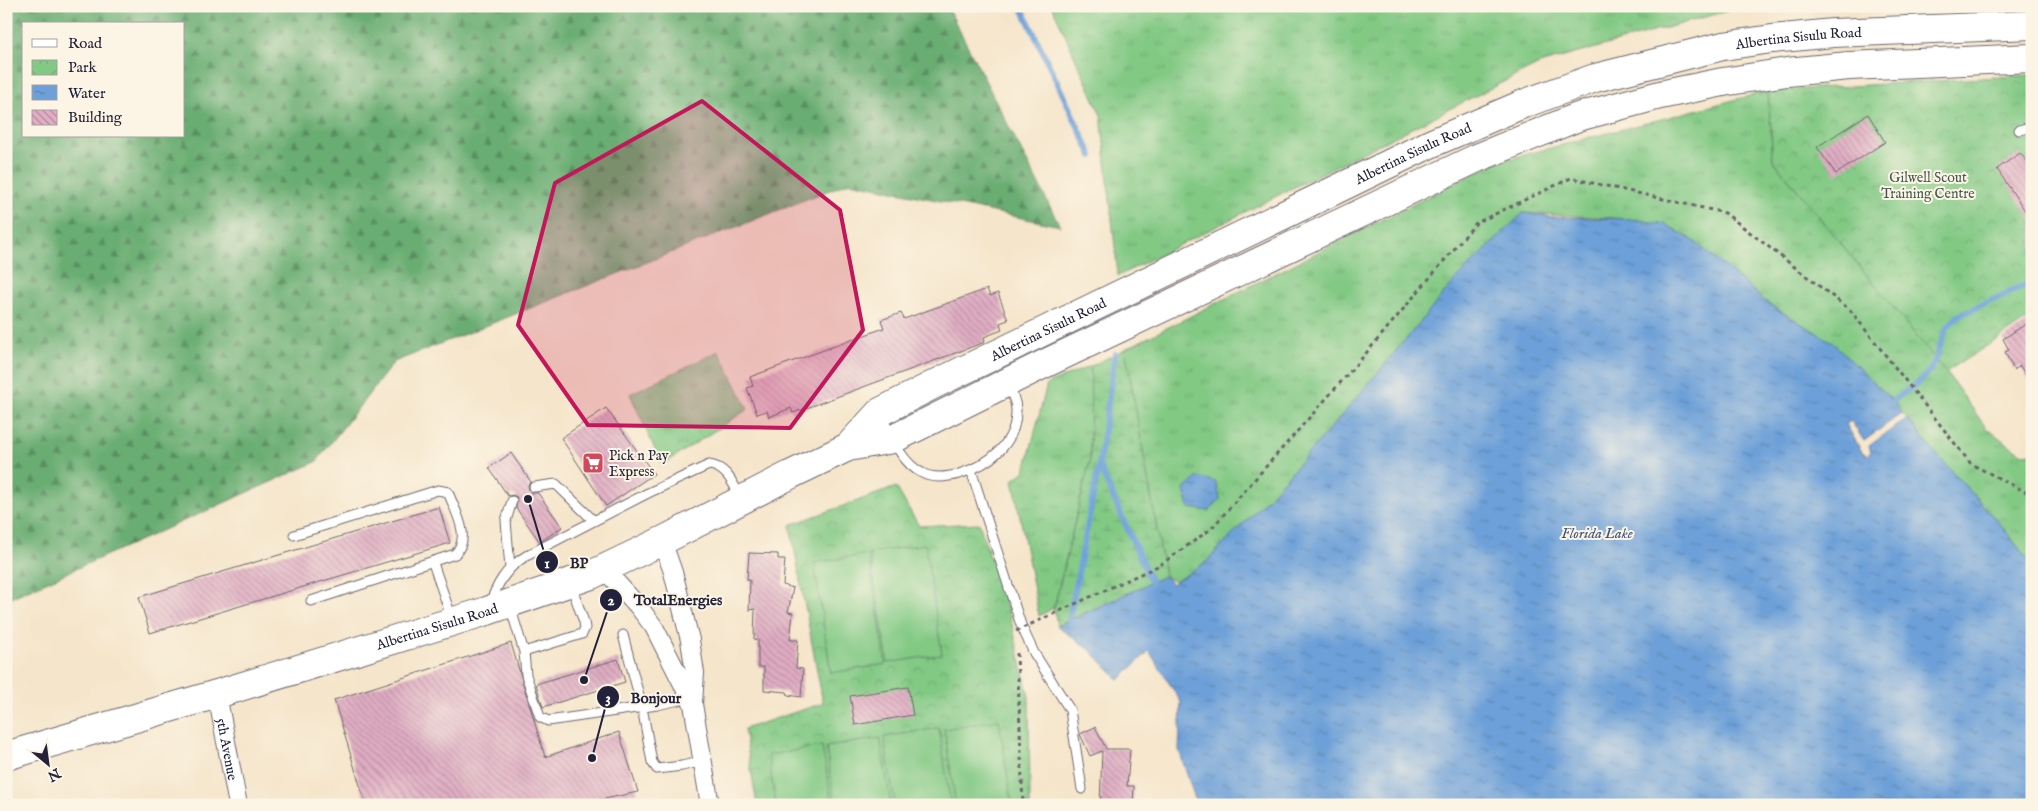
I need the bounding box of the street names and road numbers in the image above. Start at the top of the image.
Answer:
street label: Albertina Sisulu Road [1734,24,1862,54]
street label: Albertina Sisulu Road [1351,119,1475,189]
street label: Albertina Sisulu Road [987,294,1110,366]
street label: Albertina Sisulu Road [373,600,501,655]
street label: 5th Avenue [212,716,241,783]

